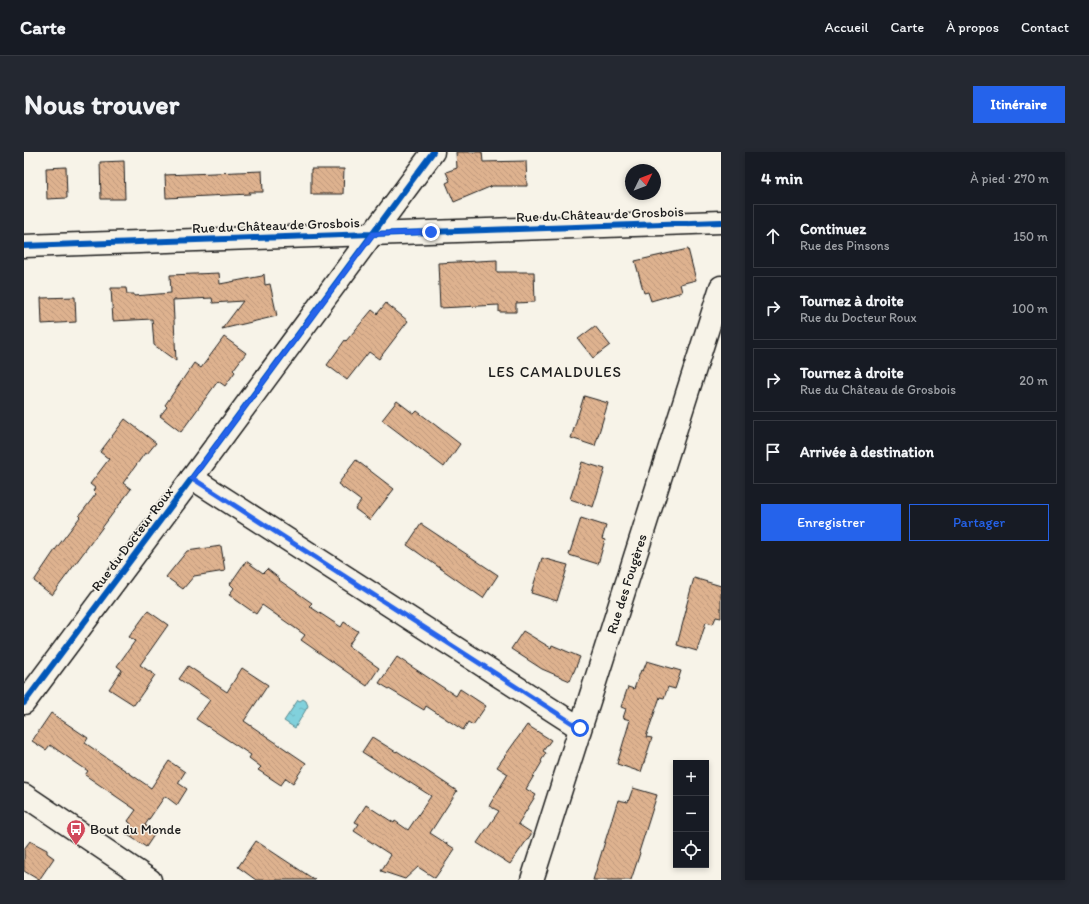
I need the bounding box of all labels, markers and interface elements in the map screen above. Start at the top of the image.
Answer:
text: Carte [20,16,66,39]
text: Accueil [825,19,868,36]
text: Carte [890,19,924,36]
text: À propos [946,19,999,36]
text: Contact [1021,19,1069,36]
button: Itinéraire [973,86,1065,123]
text: Nous trouver [24,87,179,121]
north arrow [625,164,661,200]
text: 4 min [761,168,803,188]
text: À pied · 270 m [970,171,1049,186]
street label: Rue du Château de Grosbois [516,203,684,226]
street label: Rue du Château de Grosbois [192,214,360,237]
text: Continuez [800,220,866,238]
route end [422,223,440,241]
icon: ahead [762,225,784,247]
text: 150 m [1013,229,1048,244]
text: Rue des Pinsons [800,238,890,253]
text: Tournez à droite [800,292,904,310]
icon: right [762,297,784,319]
text: 100 m [1012,301,1048,316]
text: Rue du Docteur Roux [800,310,917,325]
district label: LES CAMALDULES [488,363,622,381]
text: Tournez à droite [800,364,904,382]
icon: right [762,369,784,391]
text: 20 m [1019,373,1048,388]
text: Rue du Château de Grosbois [800,382,956,397]
icon: arrive [762,441,784,463]
text: Arrivée à destination [800,443,934,461]
street label: Rue du Docteur Roux [88,484,177,595]
button: Enregistrer [761,504,901,541]
button: Partager [909,504,1049,541]
street label: Rue des Fougères [603,532,651,636]
route start [571,719,589,737]
map controls [673,760,709,868]
button: + [673,760,709,796]
button: − [673,796,709,832]
bus stop icon: Bout du Monde [65,818,87,846]
place label: Bout du Monde [90,821,182,838]
button: locate [673,832,709,868]

